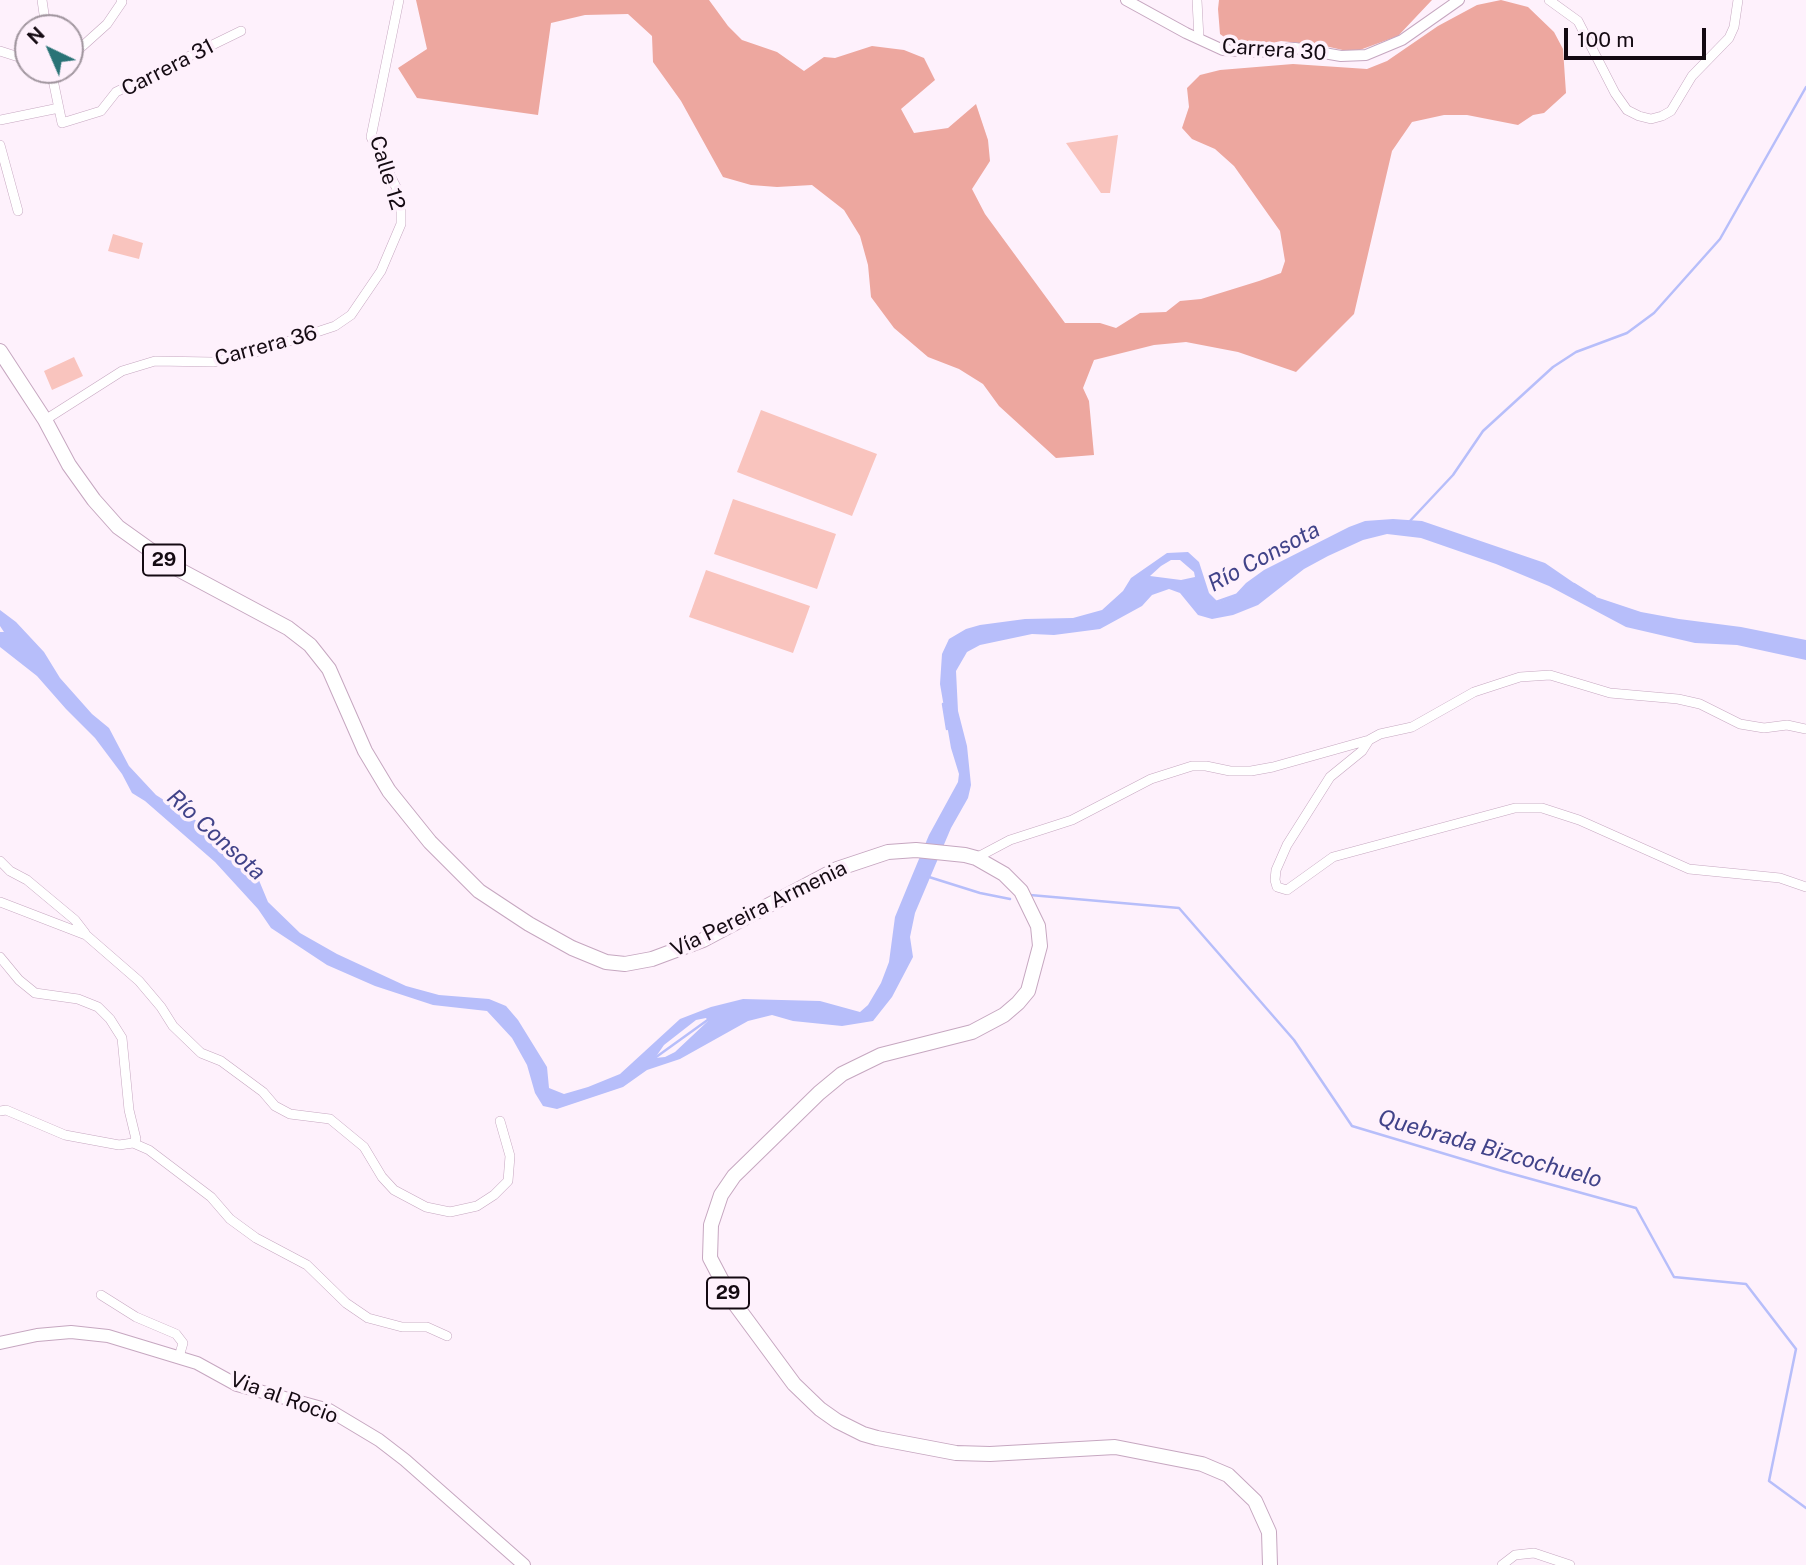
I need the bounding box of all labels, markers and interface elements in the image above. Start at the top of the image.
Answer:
north arrow [14,14,84,84]
scale bar [1568,14,1710,58]
text: N [23,22,49,48]
text: 100 m [1577,27,1634,52]
street label: Carrera 31 [118,34,218,102]
street label: Carrera 30 [1221,34,1327,66]
street label: Calle 12 [364,133,410,213]
street label: Carrera 36 [212,320,320,372]
water label: Río Consota [1203,516,1325,598]
road number: 29 [143,544,185,576]
water label: Río Consota [161,784,271,886]
street label: Vía Pereira Armenia [667,855,851,963]
water label: Quebrada Bizcochuelo [1375,1104,1605,1194]
road number: 29 [707,1278,749,1308]
street label: Via al Rocio [227,1367,341,1429]

